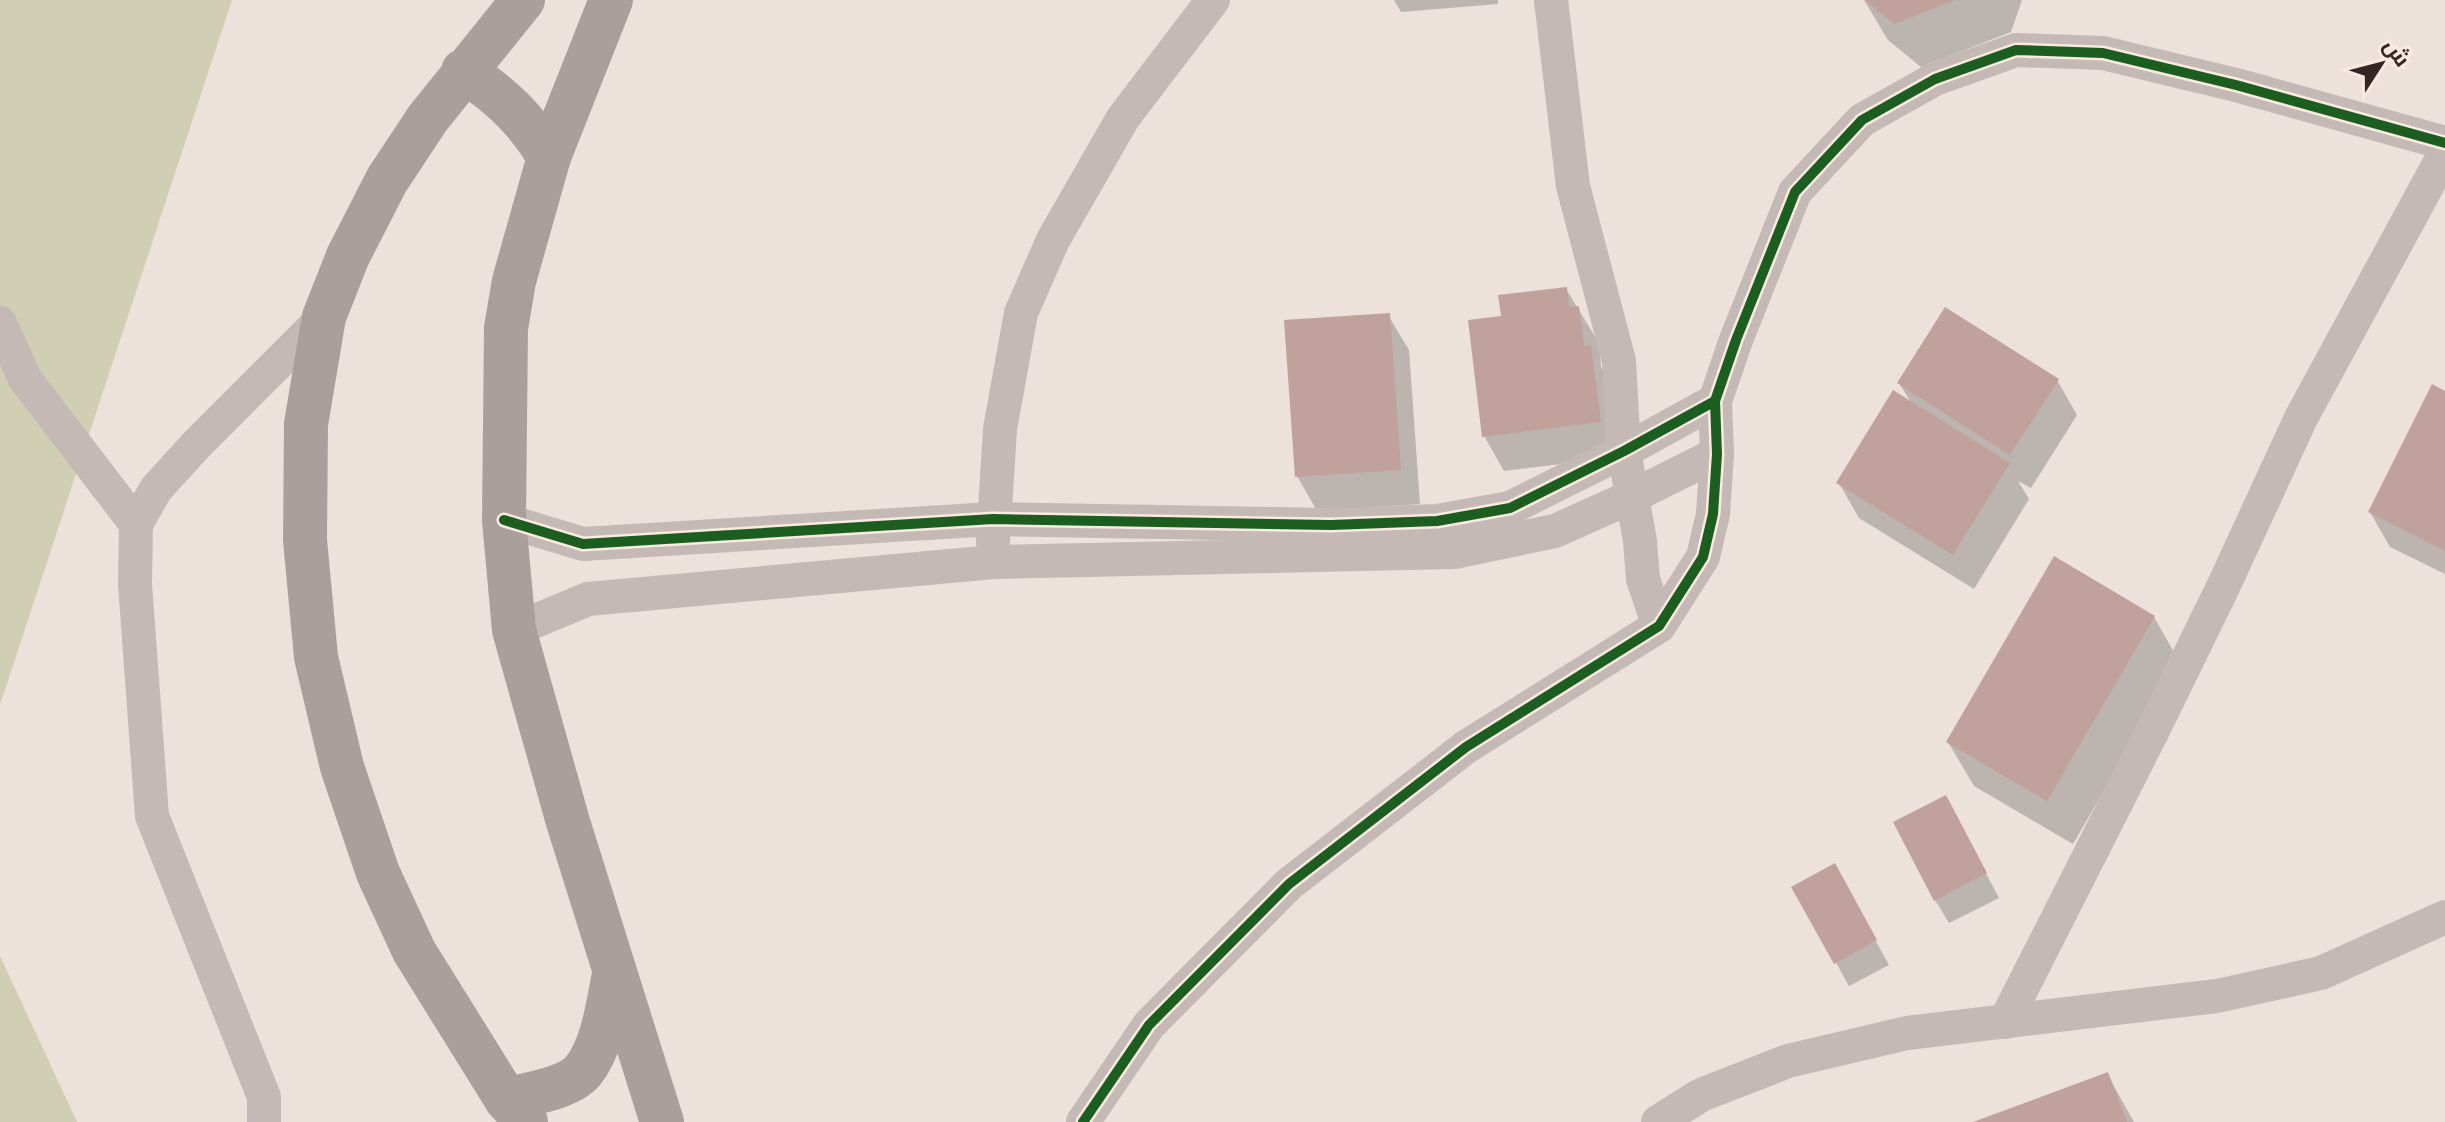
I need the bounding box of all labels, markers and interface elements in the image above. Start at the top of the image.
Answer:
north arrow [2341,24,2421,104]
text: ش [2378,34,2415,72]

